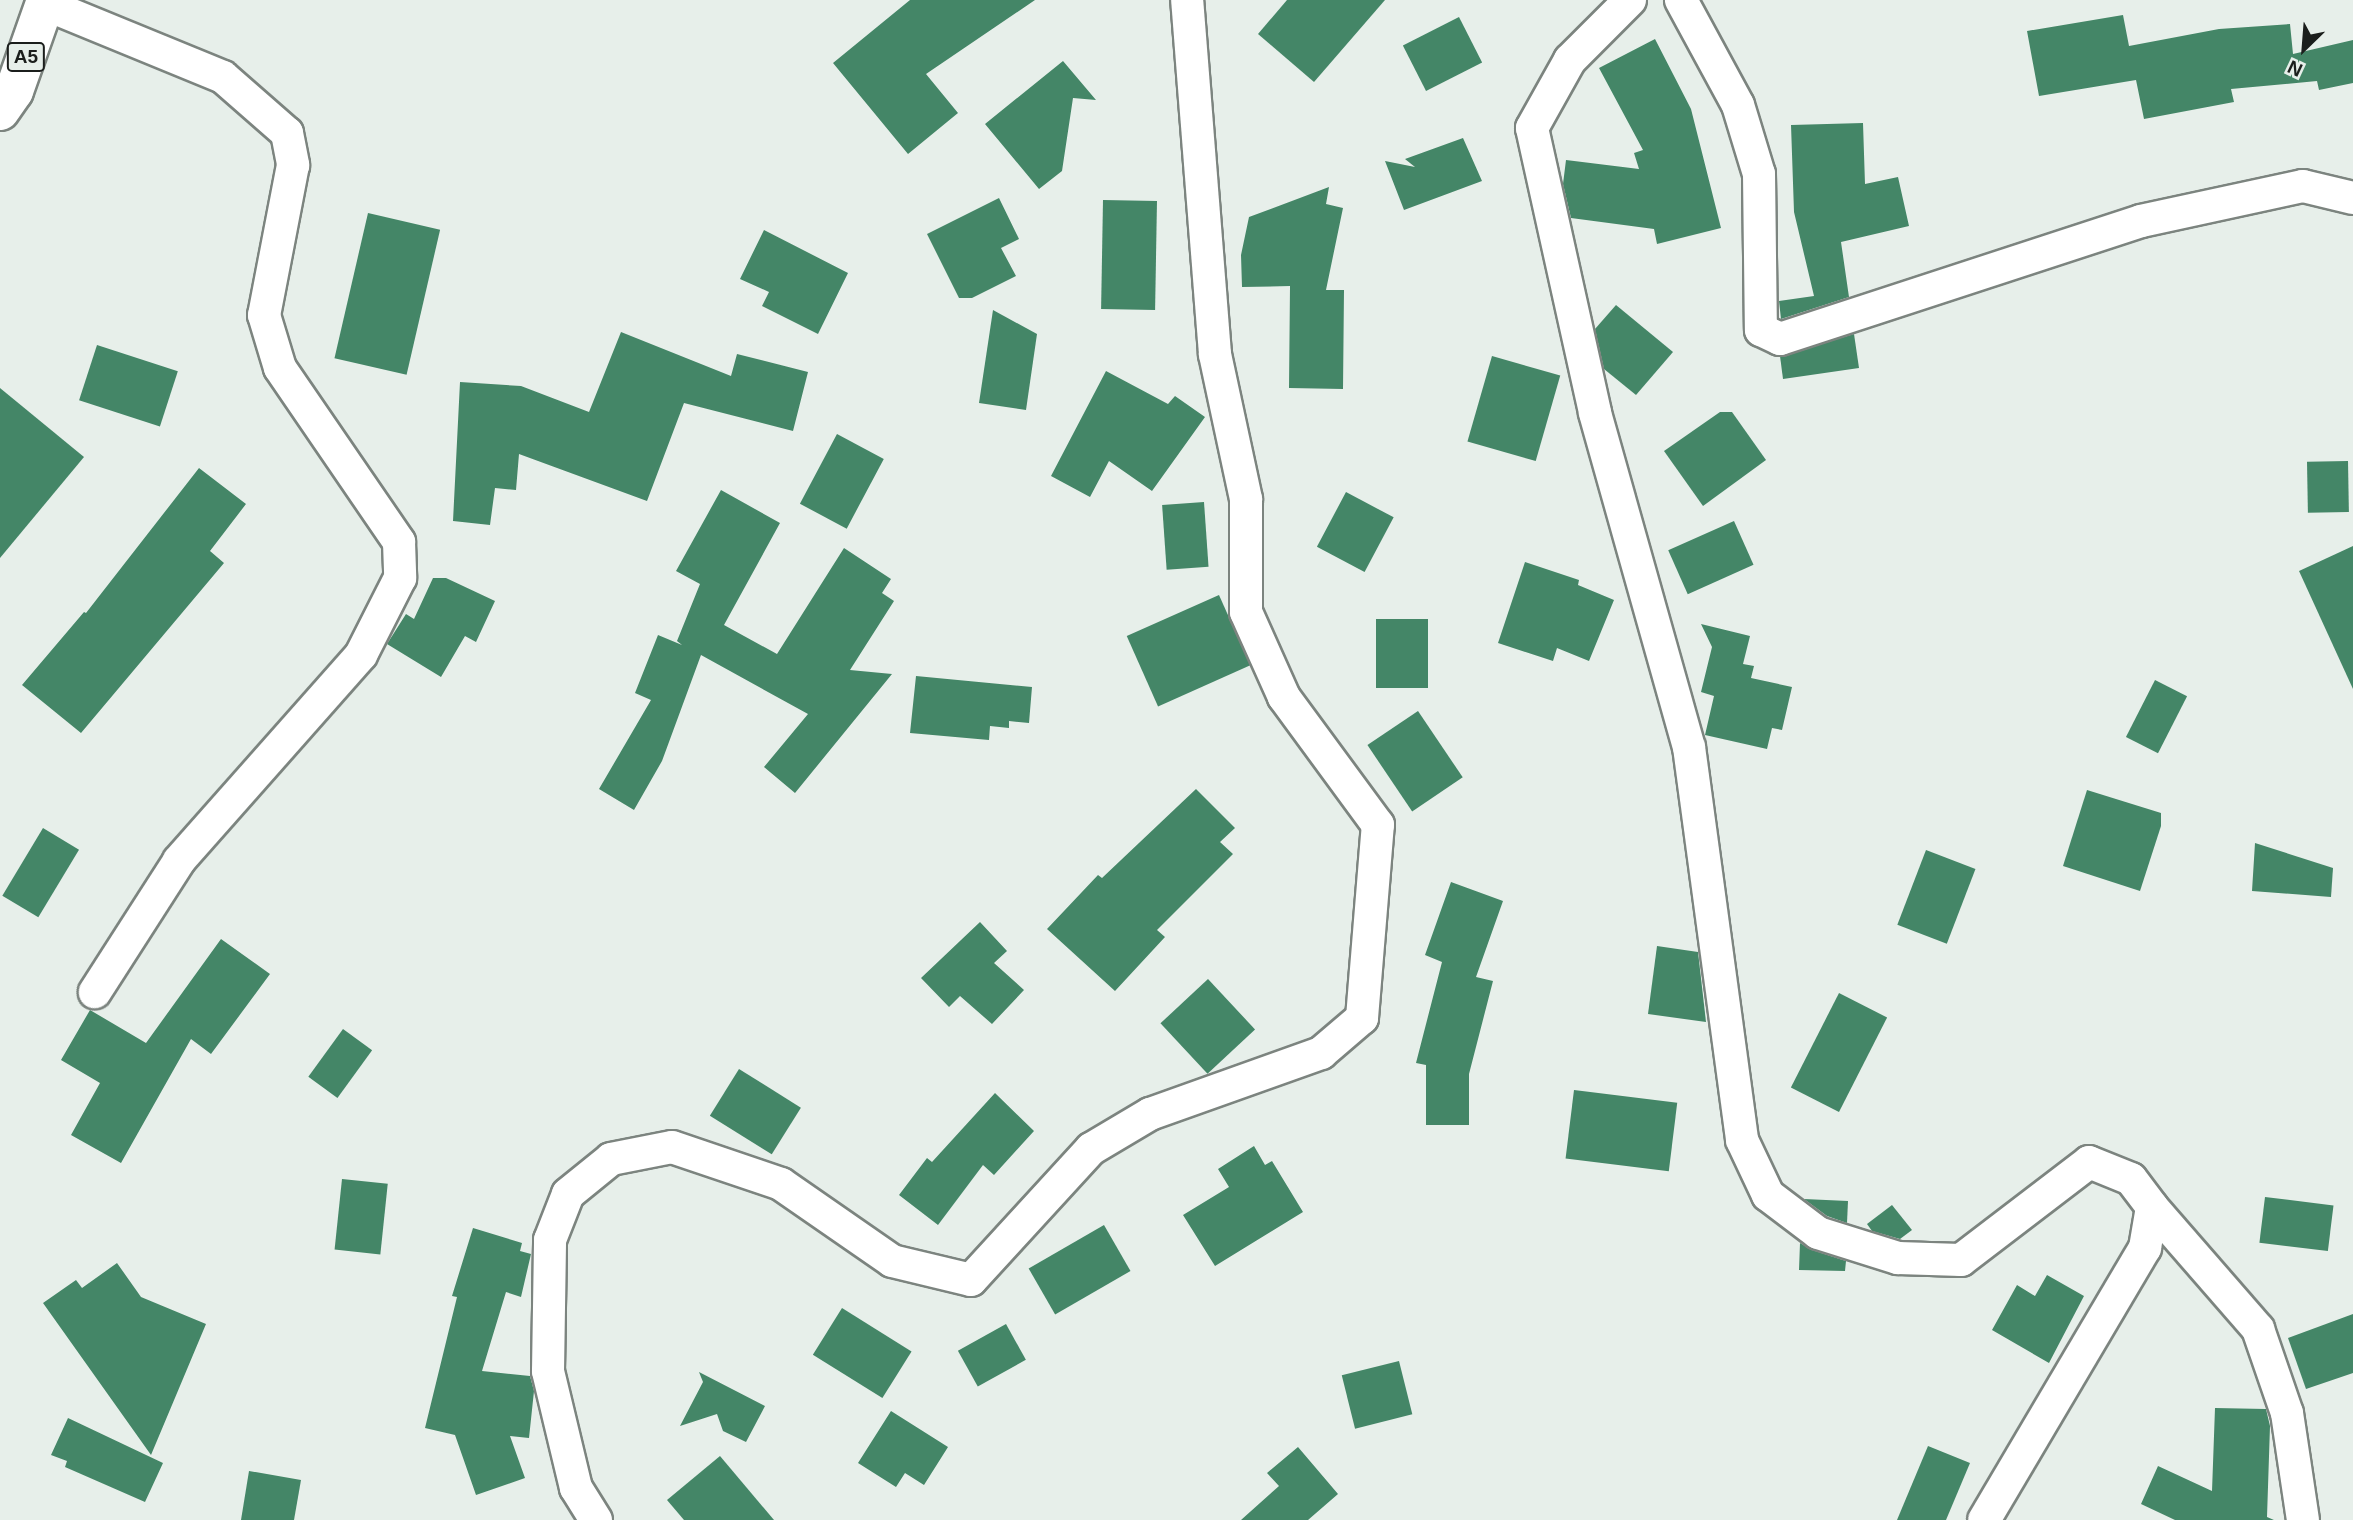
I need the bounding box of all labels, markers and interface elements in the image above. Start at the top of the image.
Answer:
north arrow [2269,14,2339,84]
road number: A5 [7,41,45,72]
text: N [2284,56,2306,81]

